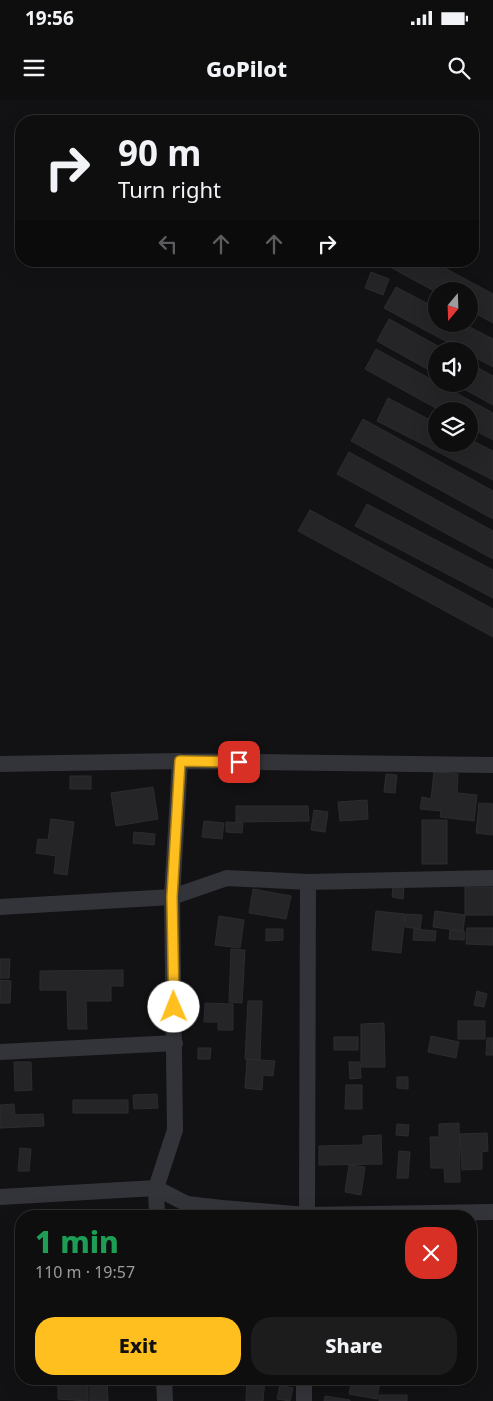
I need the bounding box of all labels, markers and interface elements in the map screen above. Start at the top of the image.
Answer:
text: 19:56 [25,5,74,31]
text: GoPilot [206,53,287,83]
icon: menu [20,54,48,82]
icon: search [445,54,473,82]
text: 90 m [118,129,201,176]
icon: right [35,135,100,200]
text: Turn right [118,174,221,204]
icon: left [154,230,182,258]
icon: ahead [207,230,235,258]
icon: ahead [260,230,288,258]
icon: right [313,230,341,258]
north arrow [428,282,478,332]
map controls [428,282,478,452]
button: sound [428,342,478,392]
button: layers [428,402,478,452]
pin [218,741,260,783]
icon: arrive [225,748,253,776]
position arrow [147,980,199,1032]
text: 1 min [35,1221,119,1262]
button: close [405,1227,457,1279]
text: 110 m · 19:57 [35,1261,135,1283]
button: Exit [35,1317,241,1375]
button: Share [251,1317,457,1375]

